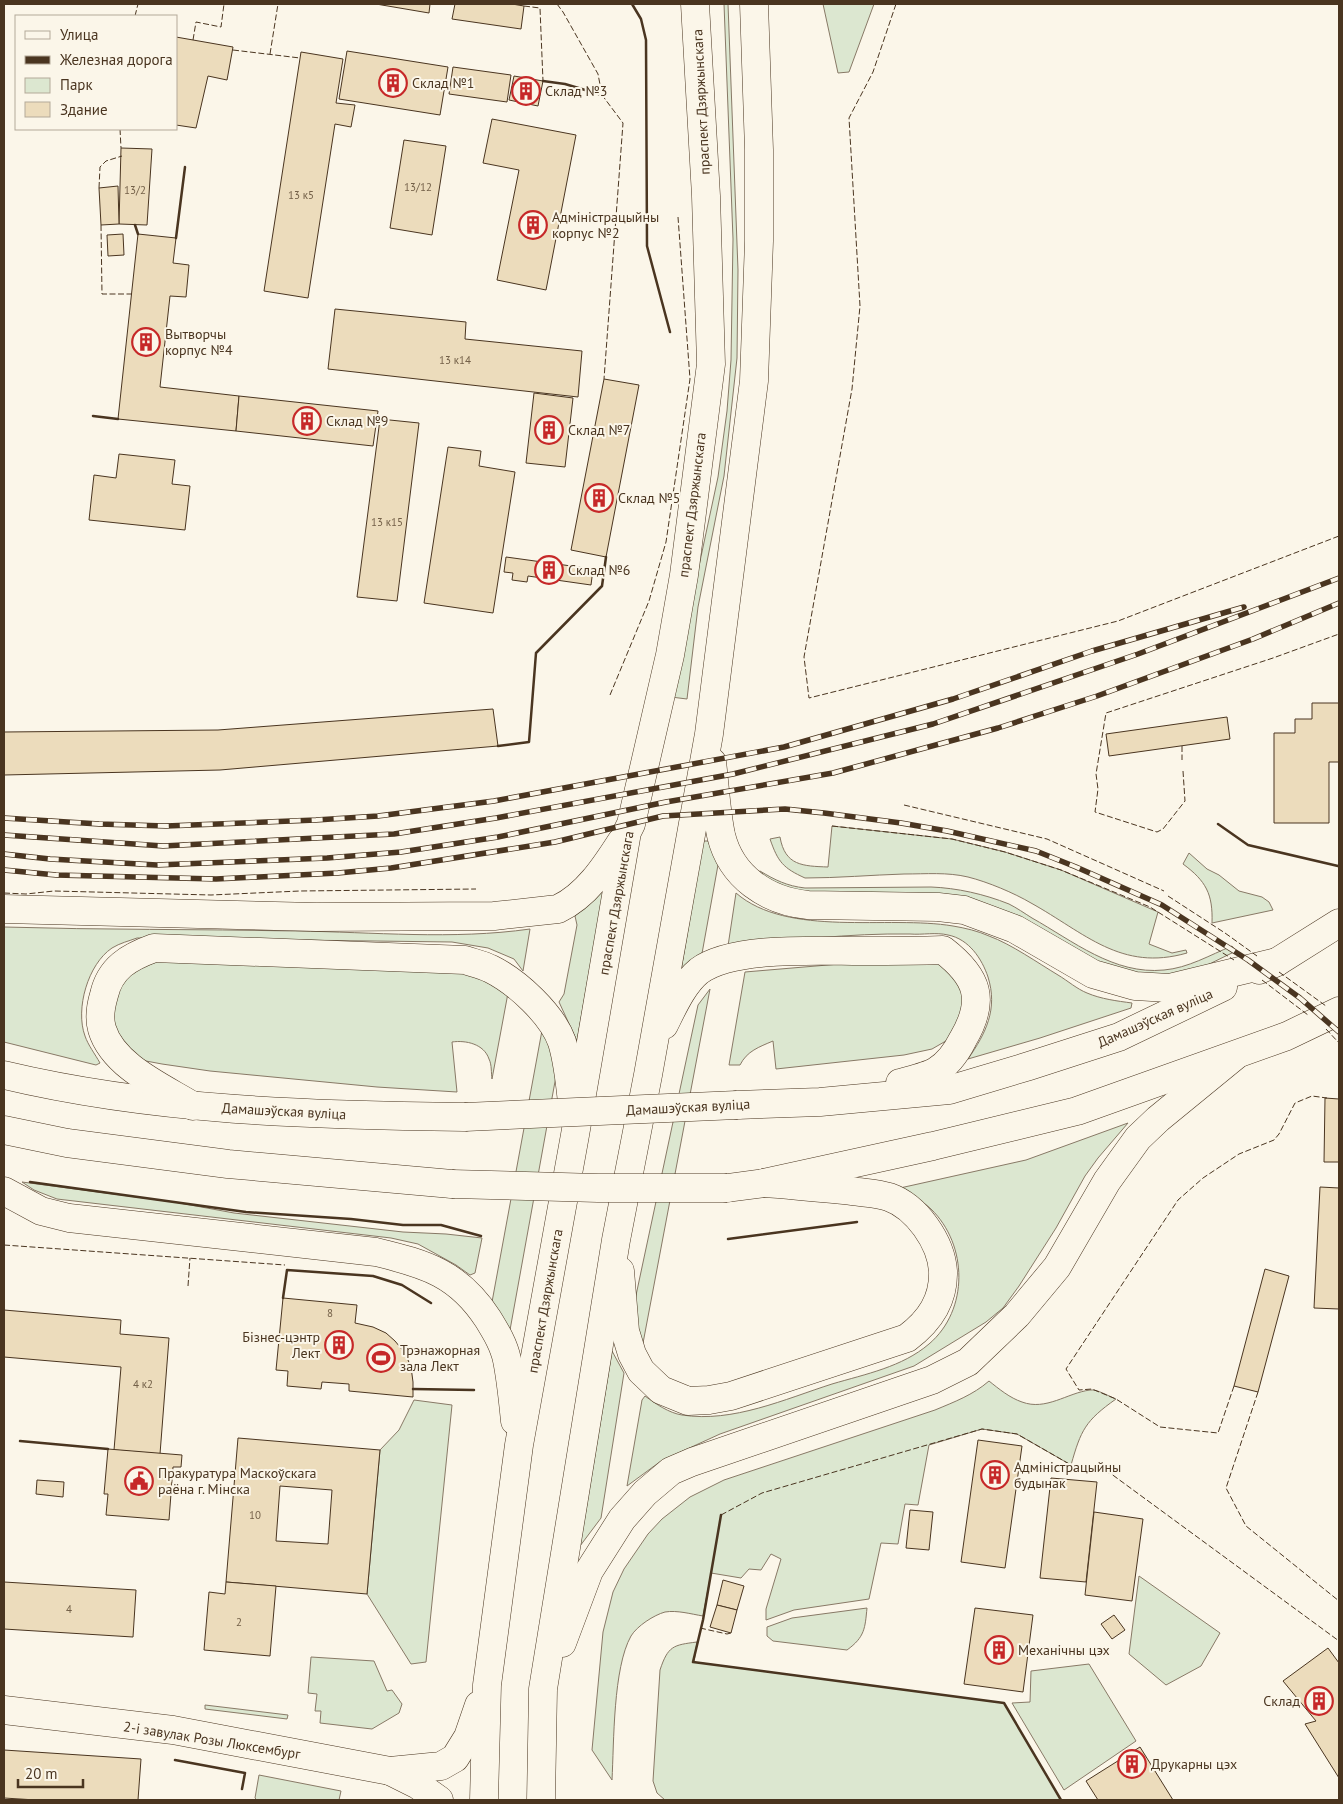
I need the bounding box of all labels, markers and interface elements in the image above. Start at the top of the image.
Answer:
legend [15,15,178,130]
text: Улица [60,25,98,44]
street label: праспект Дзяржынскага [688,29,714,175]
text: Железная дорога [59,50,173,69]
building icon: Склад №1 [378,68,408,98]
place label: Склад №1 [412,74,474,92]
text: Парк [60,75,93,94]
building icon: Склад №3 [511,76,541,106]
place label: Склад №3 [545,82,607,100]
text: Здание [60,100,108,119]
house number: 13/12 [404,180,432,194]
house number: 13/2 [124,183,146,197]
house number: 13 к5 [288,188,314,202]
place label: Адміністрацыйны корпус №2 [552,208,659,242]
building icon: Адміністрацыйны корпус №2 [518,210,548,240]
place label: Вытворчы корпус №4 [165,325,233,359]
building icon: Вытворчы корпус №4 [131,327,161,357]
house number: 13 к14 [439,353,471,367]
building icon: Склад №9 [292,406,322,436]
place label: Склад №9 [326,412,388,430]
building icon: Склад №7 [534,415,564,445]
place label: Склад №7 [568,421,630,439]
street label: праспект Дзяржынскага [674,431,710,578]
building icon: Склад №5 [584,483,614,513]
place label: Склад №5 [618,489,680,507]
house number: 13 к15 [371,515,403,529]
building icon: Склад №6 [534,555,564,585]
place label: Склад №6 [568,561,630,579]
street label: праспект Дзяржынскага [594,830,638,976]
street label: Дамашэўская вуліца [1094,984,1216,1052]
street label: Дамашэўская вуліца [625,1095,751,1119]
street label: Дамашэўская вуліца [221,1099,347,1123]
street label: праспект Дзяржынскага [523,1228,567,1374]
house number: 8 [327,1306,333,1320]
place label: Бізнес-цэнтр Лект [242,1328,320,1362]
building icon: Бізнес-цэнтр Лект [324,1330,354,1360]
place label: Трэнажорная зала Лект [400,1341,480,1375]
sports icon: Трэнажорная зала Лект [366,1343,396,1373]
house number: 4 к2 [133,1377,153,1391]
place label: Адміністрацыйны будынак [1014,1458,1121,1492]
building icon: Адміністрацыйны будынак [980,1460,1010,1490]
place label: Пракуратура Маскоўскага раёна г. Мінска [158,1464,317,1498]
public building icon: Пракуратура Маскоўскага раёна г. Мінска [124,1466,154,1496]
house number: 10 [249,1508,261,1522]
house number: 4 [66,1602,72,1616]
house number: 2 [236,1615,242,1629]
building icon: Механічны цэх [984,1635,1014,1665]
place label: Механічны цэх [1018,1641,1110,1659]
building icon: Склад [1304,1686,1334,1716]
place label: Склад [1263,1692,1300,1710]
street label: 2-і завулак Розы Люксембург [122,1717,303,1763]
building icon: Друкарны цэх [1117,1749,1147,1779]
place label: Друкарны цэх [1151,1755,1237,1773]
scale bar [18,1756,82,1788]
text: 20 m [25,1764,58,1783]

